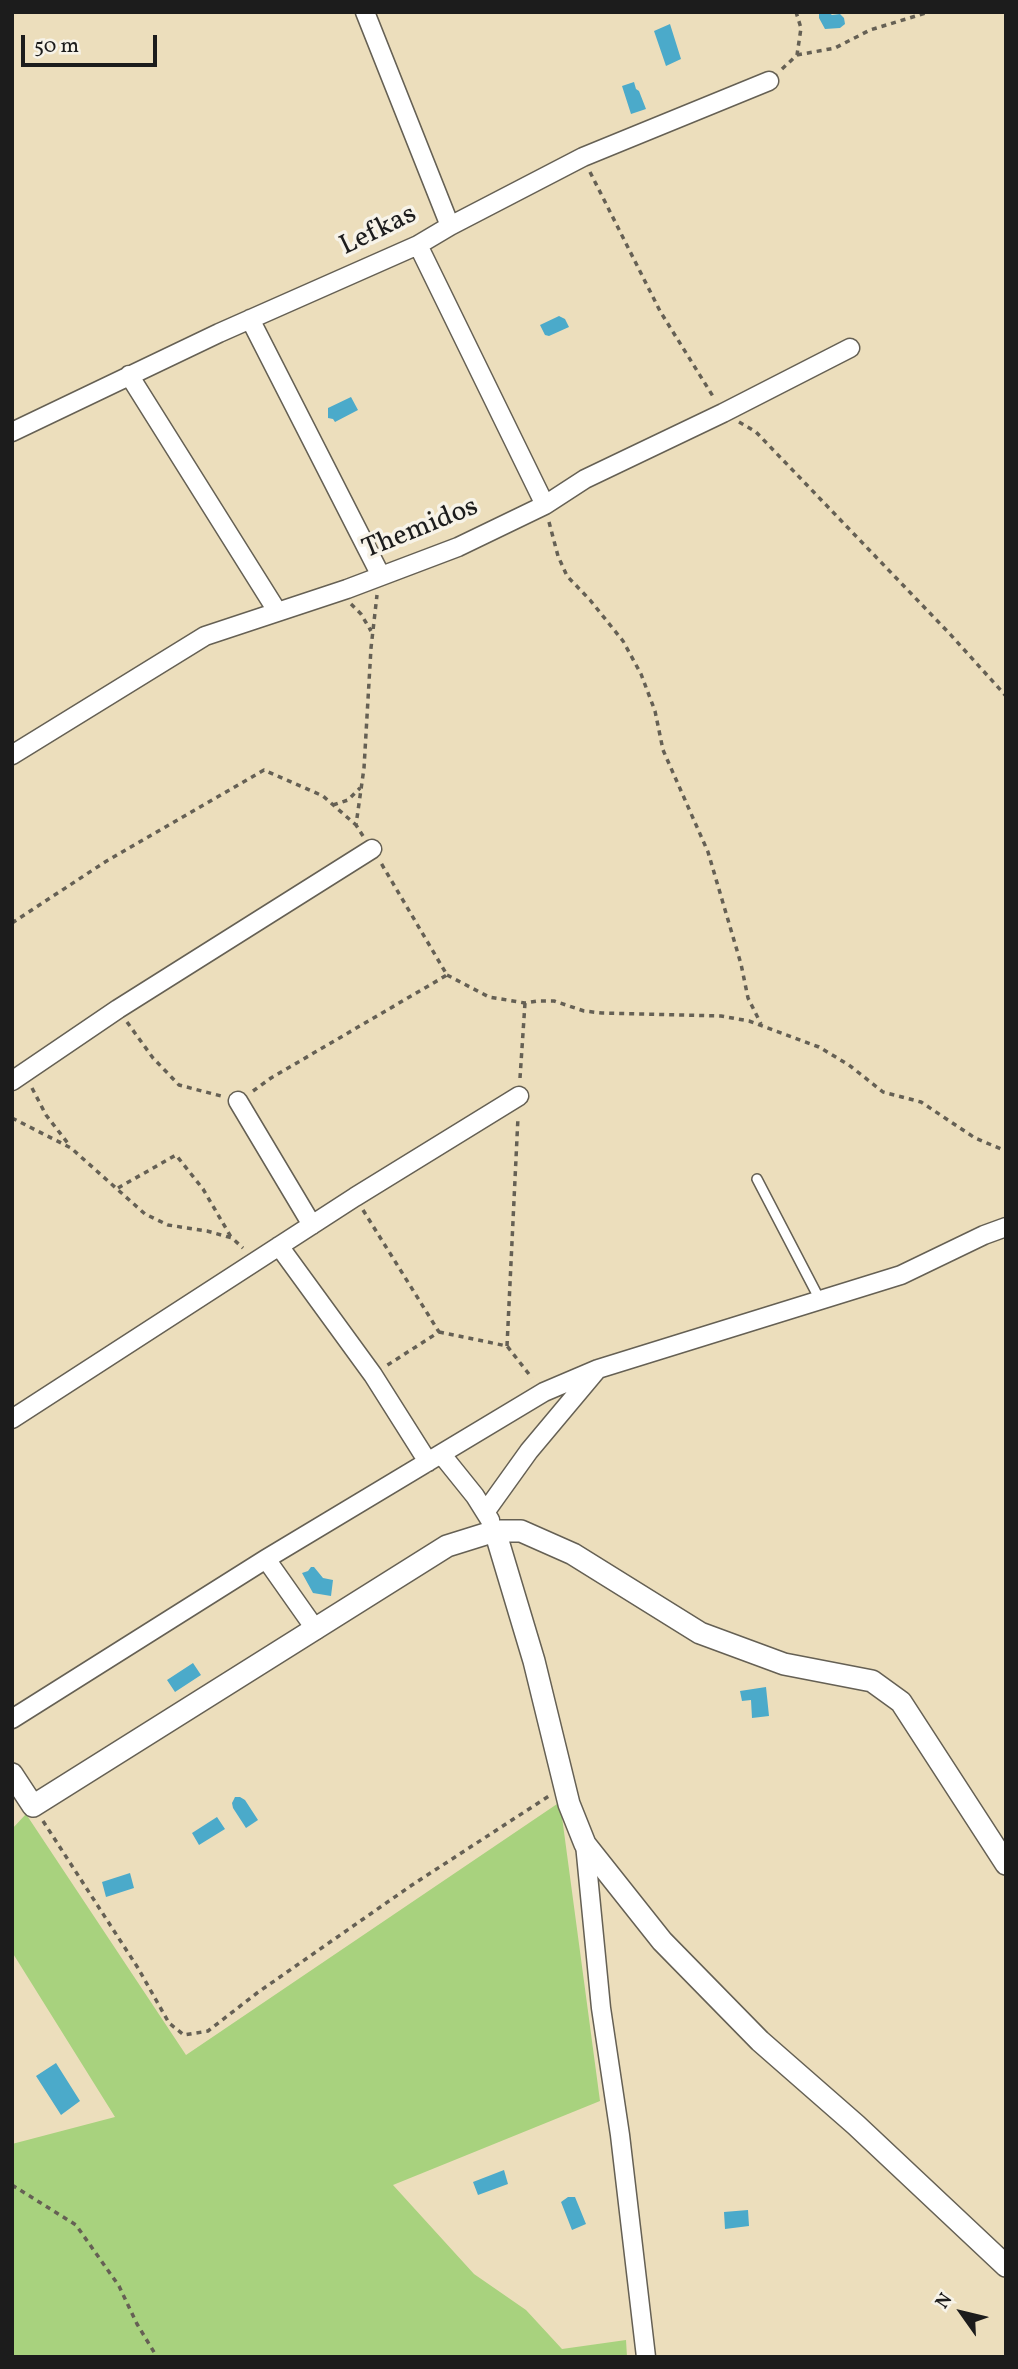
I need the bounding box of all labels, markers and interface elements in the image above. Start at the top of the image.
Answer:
scale bar [24,21,161,65]
text: 50 m [34,32,79,61]
street label: Lefkas [335,199,423,265]
street label: Themidos [358,492,484,568]
north arrow [927,2278,997,2348]
text: N [930,2288,959,2314]

